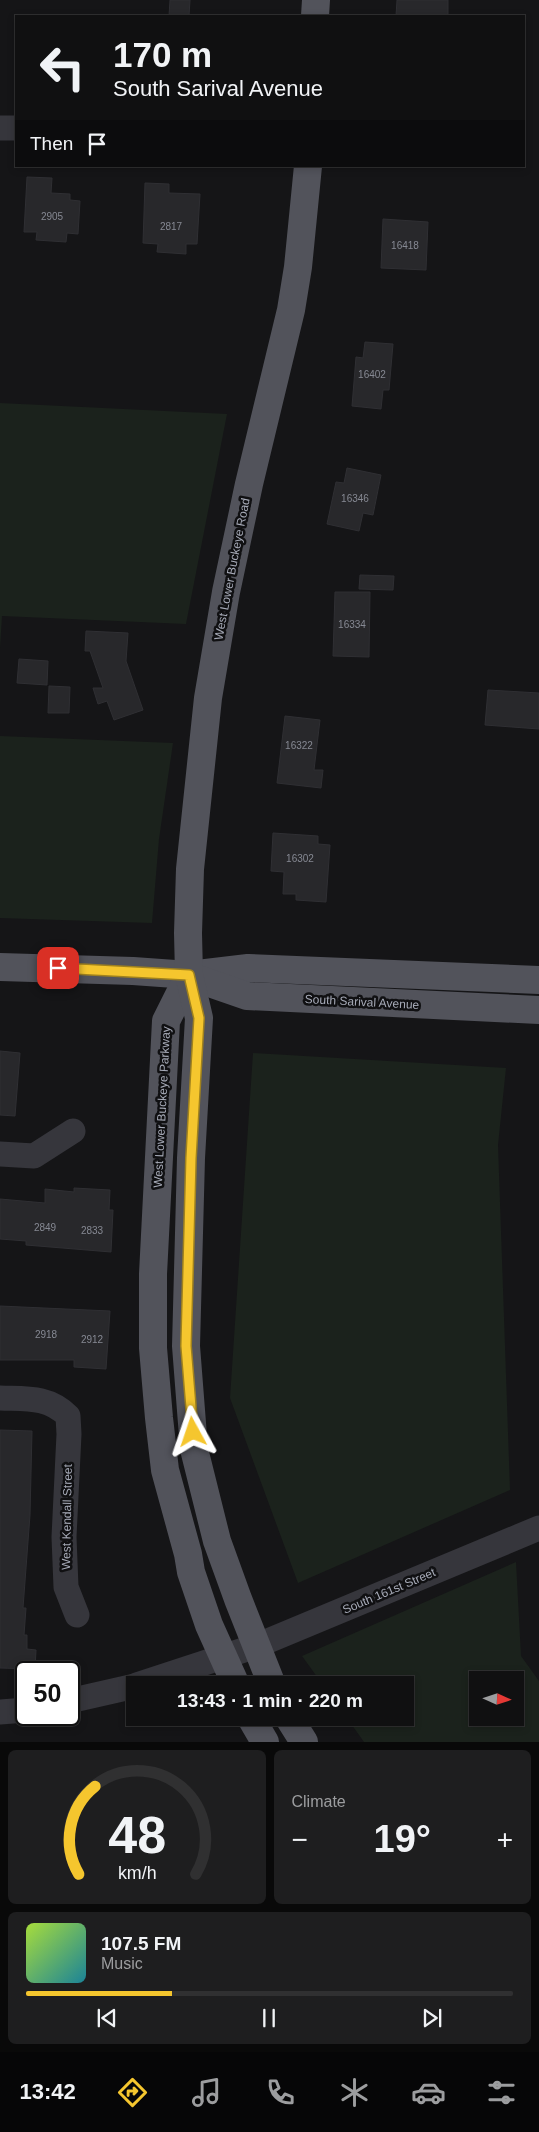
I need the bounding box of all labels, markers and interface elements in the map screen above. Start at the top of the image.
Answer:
icon: left [30,35,95,100]
text: 170 m [113,35,212,74]
text: South Sarival Avenue [113,76,323,101]
icon: arrive [83,130,111,158]
text: Then [30,133,73,154]
house number: 2905 [41,211,64,222]
house number: 2817 [160,221,183,232]
house number: 16418 [391,240,419,251]
house number: 16402 [358,369,386,380]
house number: 16346 [341,493,369,504]
street label: West Lower Buckeye Road [211,497,253,641]
house number: 16334 [338,619,366,630]
house number: 16322 [285,740,313,751]
house number: 16302 [286,853,314,864]
pin [37,947,79,989]
icon: arrive [44,954,72,982]
street label: South Sarival Avenue [304,992,420,1012]
street label: West Lower Buckeye Parkway [151,1026,173,1188]
house number: 2849 [34,1222,57,1233]
house number: 2833 [81,1225,104,1236]
house number: 2918 [35,1329,58,1340]
house number: 2912 [81,1334,104,1345]
position arrow [166,1405,218,1457]
street label: West Kendall Street [59,1463,75,1570]
street label: South 161st Street [341,1565,438,1617]
speed limit sign: 50 [15,1661,80,1726]
north arrow [469,1671,524,1726]
map controls [469,1671,524,1726]
text: 13:43 · 1 min · 220 m [177,1690,363,1711]
text: Climate [292,1793,346,1810]
text: 48 [108,1806,166,1864]
text: 19° [374,1818,431,1860]
text: − [292,1824,308,1855]
text: + [497,1824,513,1855]
text: km/h [117,1863,156,1883]
text: 107.5 FM [101,1933,181,1954]
text: Music [101,1955,143,1972]
icon: previous [93,2004,121,2032]
icon: pause [255,2004,283,2032]
icon: next [418,2004,446,2032]
icon: directions [115,2075,150,2110]
icon: music [189,2075,224,2110]
icon: phone [263,2075,298,2110]
icon: climate [337,2075,372,2110]
icon: car [411,2075,446,2110]
icon: filters [484,2075,519,2110]
text: 13:42 [19,2079,76,2104]

